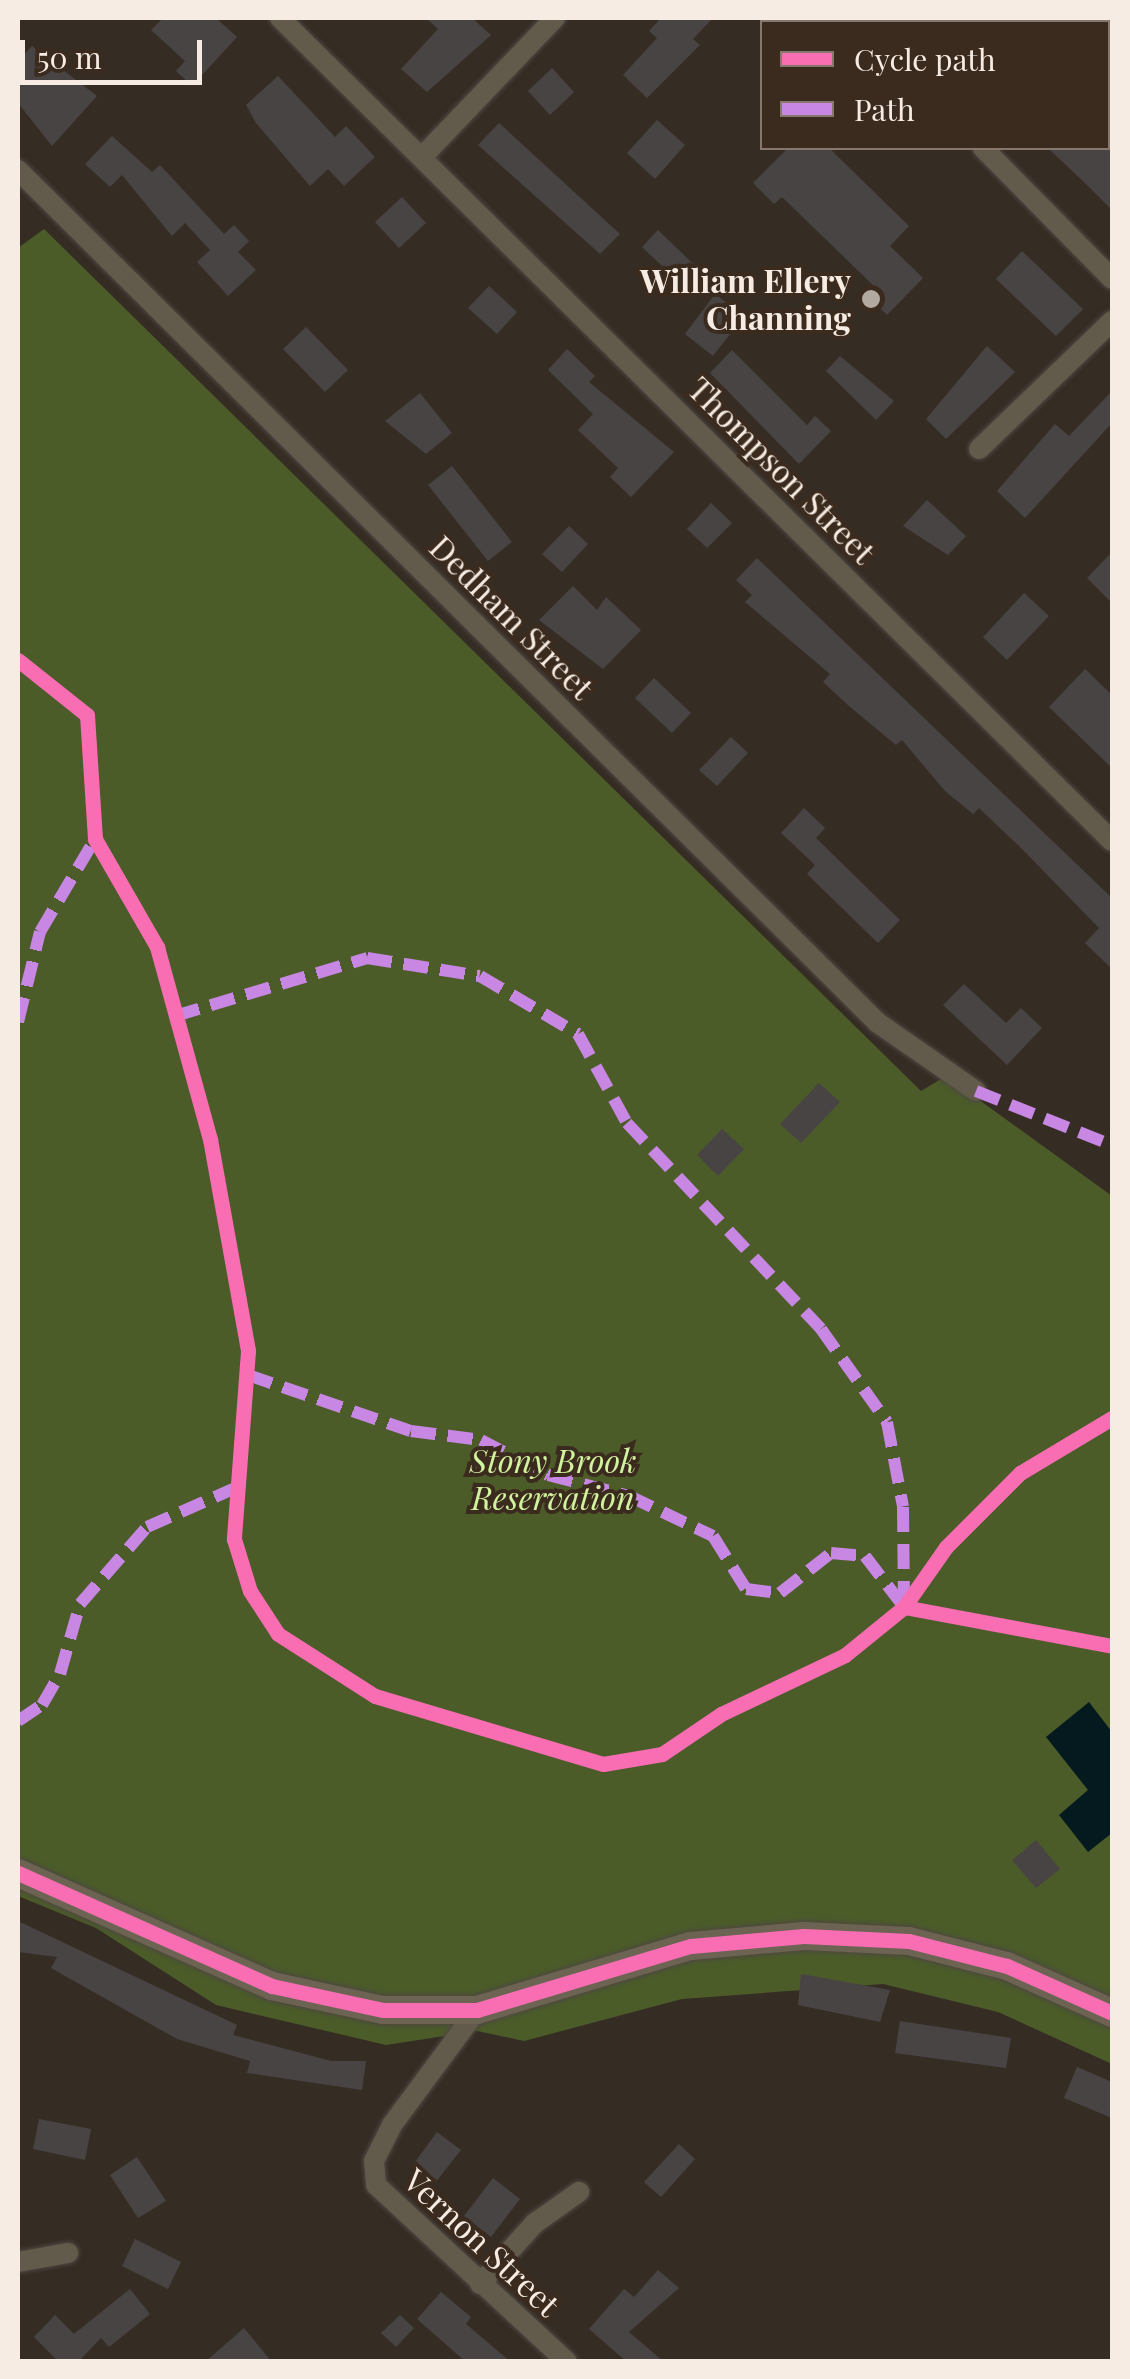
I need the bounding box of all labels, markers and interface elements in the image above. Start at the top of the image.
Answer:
scale bar [25,20,208,82]
legend [760,20,1110,150]
text: 50 m [37,37,102,77]
text: Cycle path [854,39,996,79]
text: Path [854,89,915,129]
place label: William Ellery Channing [640,262,851,337]
marker: William Ellery Channing [860,288,882,310]
street label: Thompson Street [681,369,883,571]
street label: Dedham Street [422,527,602,707]
park label: Stony Brook Reservation [469,1442,637,1517]
street label: Vernon Street [396,2160,568,2324]

